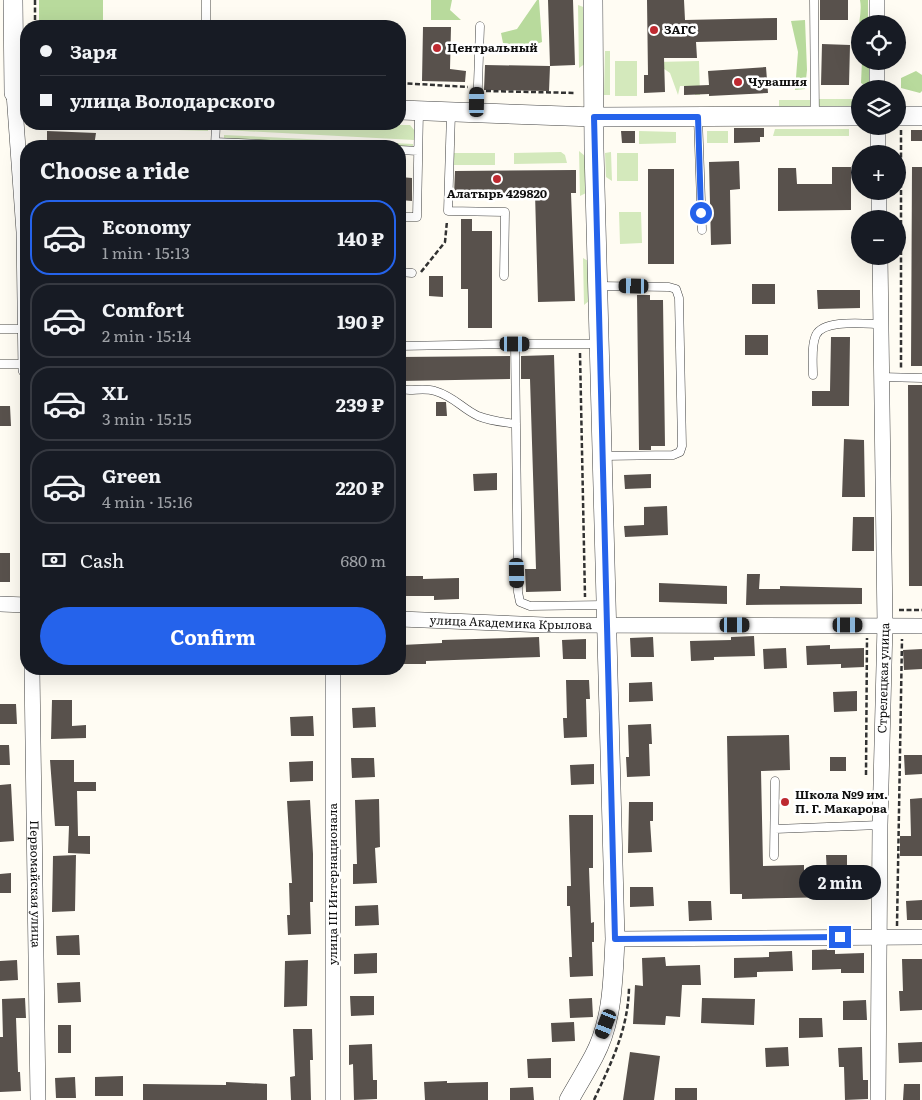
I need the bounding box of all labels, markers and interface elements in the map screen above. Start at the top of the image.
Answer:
map controls [851,15,906,265]
button: locate [851,15,906,70]
place label: ЗАГС [664,20,696,38]
marker: ЗАГС [648,24,660,36]
text: Заря [70,37,117,65]
place label: Центральный [447,38,538,56]
marker: Центральный [431,42,443,54]
place label: Чувашия [748,72,807,90]
marker: Чувашия [732,76,744,88]
button: layers [851,80,906,135]
text: улица Володарского [70,86,275,114]
car [469,87,484,117]
button: + [851,145,906,200]
text: Choose a ride [40,153,189,186]
marker: Алатырь 429820 [491,173,503,185]
place label: Алатырь 429820 [447,184,548,202]
route start [690,202,712,224]
button: − [851,210,906,265]
text: Economy [102,212,191,240]
icon: car [42,215,87,260]
text: 140 ₽ [337,224,384,252]
text: 1 min · 15:13 [102,240,190,264]
car [618,278,649,294]
text: Comfort [102,295,184,323]
icon: car [42,298,87,343]
text: 190 ₽ [337,307,384,335]
text: 2 min · 15:14 [102,323,191,347]
car [500,337,530,352]
text: XL [102,378,129,406]
icon: car [42,381,87,426]
text: 239 ₽ [336,390,384,418]
text: 3 min · 15:15 [102,406,192,430]
text: Green [102,461,161,489]
icon: car [42,464,87,509]
text: 220 ₽ [335,473,384,501]
text: 4 min · 15:16 [102,489,192,513]
icon: cash [40,546,68,574]
text: Cash [80,546,124,574]
text: 680 m [341,548,386,572]
car [509,558,524,588]
button: Confirm [40,607,386,665]
street label: улица Академика Крылова [429,610,593,633]
car [720,618,750,633]
car [833,618,863,633]
street label: Стрелецкая улица [872,622,893,734]
place label: Школа №9 им. П. Г. Макарова [795,785,888,817]
marker: Школа №9 им. П. Г. Макарова [779,796,791,808]
street label: улица III Интернационала [323,802,341,965]
street label: Первомайская улица [26,820,46,948]
callout: 2 min [799,864,881,900]
text: 2 min [818,870,862,894]
route end [829,926,851,948]
car [593,1007,618,1041]

